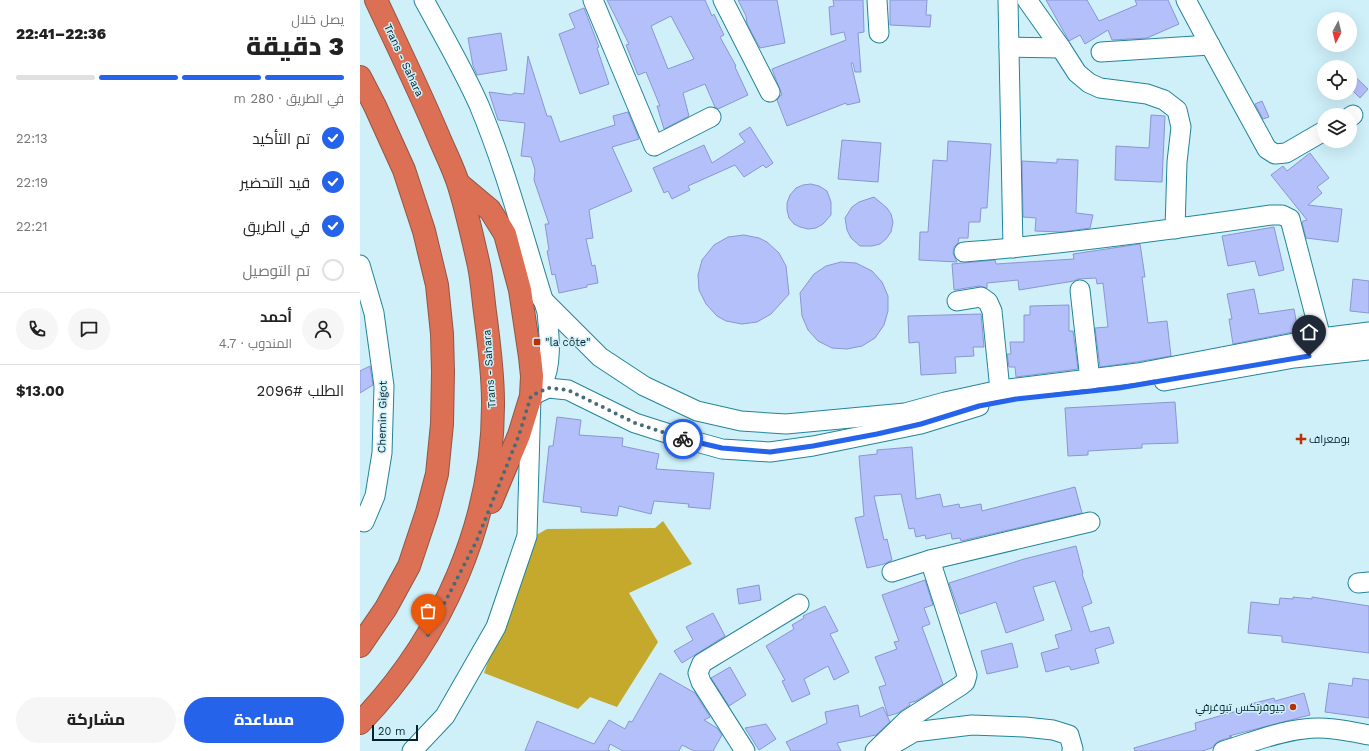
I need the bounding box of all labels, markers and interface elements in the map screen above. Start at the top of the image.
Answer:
text: يصل خلال [291,12,344,27]
north arrow [1317,12,1357,52]
map controls [1317,12,1357,148]
street label: Trans - Sahara [381,22,426,99]
text: 22:36–22:41 [16,25,106,43]
text: 3 دقيقة [246,31,344,61]
button: locate [1317,60,1357,100]
text: في الطريق · 280 m [234,91,344,106]
button: layers [1317,108,1357,148]
icon: check [322,127,344,149]
text: تم التأكيد [252,130,310,148]
text: 22:13 [16,131,48,146]
icon: check [322,171,344,193]
text: قيد التحضير [240,174,310,192]
text: 22:19 [16,175,48,190]
icon: check [322,215,344,237]
text: في الطريق [243,218,310,236]
text: 22:21 [16,219,48,234]
text: تم التوصيل [243,262,310,280]
button: phone [16,308,58,350]
button: chat [68,308,110,350]
text: أحمد [260,308,292,326]
button: person [302,308,344,350]
pin [1292,315,1326,356]
icon: home [1298,321,1320,343]
street label: Trans - Sahara [480,329,499,409]
text: المندوب · 4.7 [219,336,292,351]
place label: "la côte" [545,336,590,349]
marker: "la côte" [532,337,542,347]
street label: Chemin Gigot [375,380,390,453]
text: $13.00 [16,382,65,400]
text: الطلب #2096 [257,382,344,400]
courier [663,419,703,459]
icon: bike [672,428,694,450]
place label: بومعراف [1309,433,1350,446]
marker: بومعراف [1296,434,1306,444]
pin [411,594,445,635]
icon: bag [417,600,439,622]
button: مشاركة [16,697,176,743]
button: مساعدة [184,697,344,743]
place label: جيوفرتكس تبوغرفي [1195,701,1285,716]
marker: جيوفرتكس تبوغرفي [1288,702,1298,712]
scale bar [372,723,418,742]
text: 20 m [378,725,406,738]

